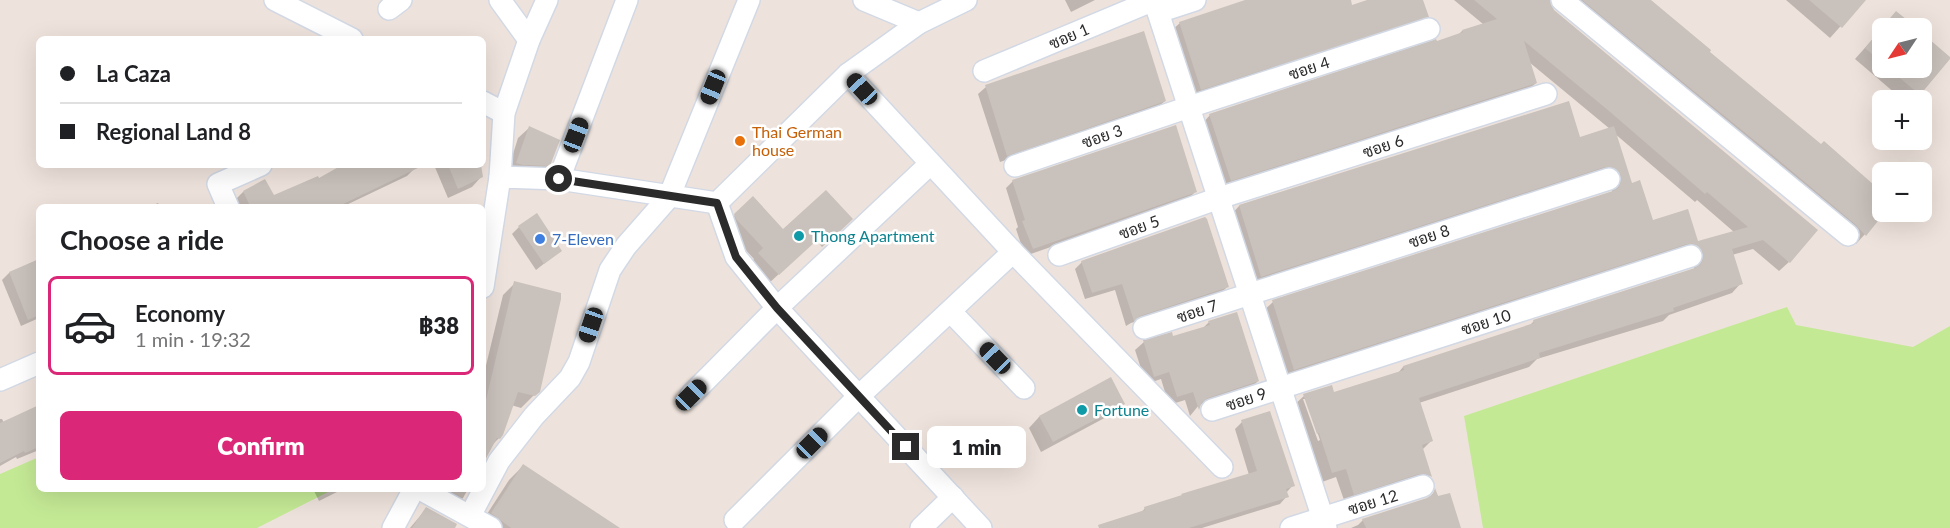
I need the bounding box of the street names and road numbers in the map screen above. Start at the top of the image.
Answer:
street label: ซอย 1 [1046,19,1092,52]
street label: ซอย 4 [1286,52,1332,83]
street label: ซอย 3 [1079,120,1125,151]
street label: ซอย 6 [1360,130,1406,161]
street label: ซอย 5 [1116,210,1162,243]
street label: ซอย 8 [1406,220,1452,251]
street label: ซอย 7 [1174,295,1220,326]
street label: ซอย 10 [1459,305,1513,338]
street label: ซอย 9 [1223,383,1269,414]
street label: ซอย 12 [1346,485,1400,518]

